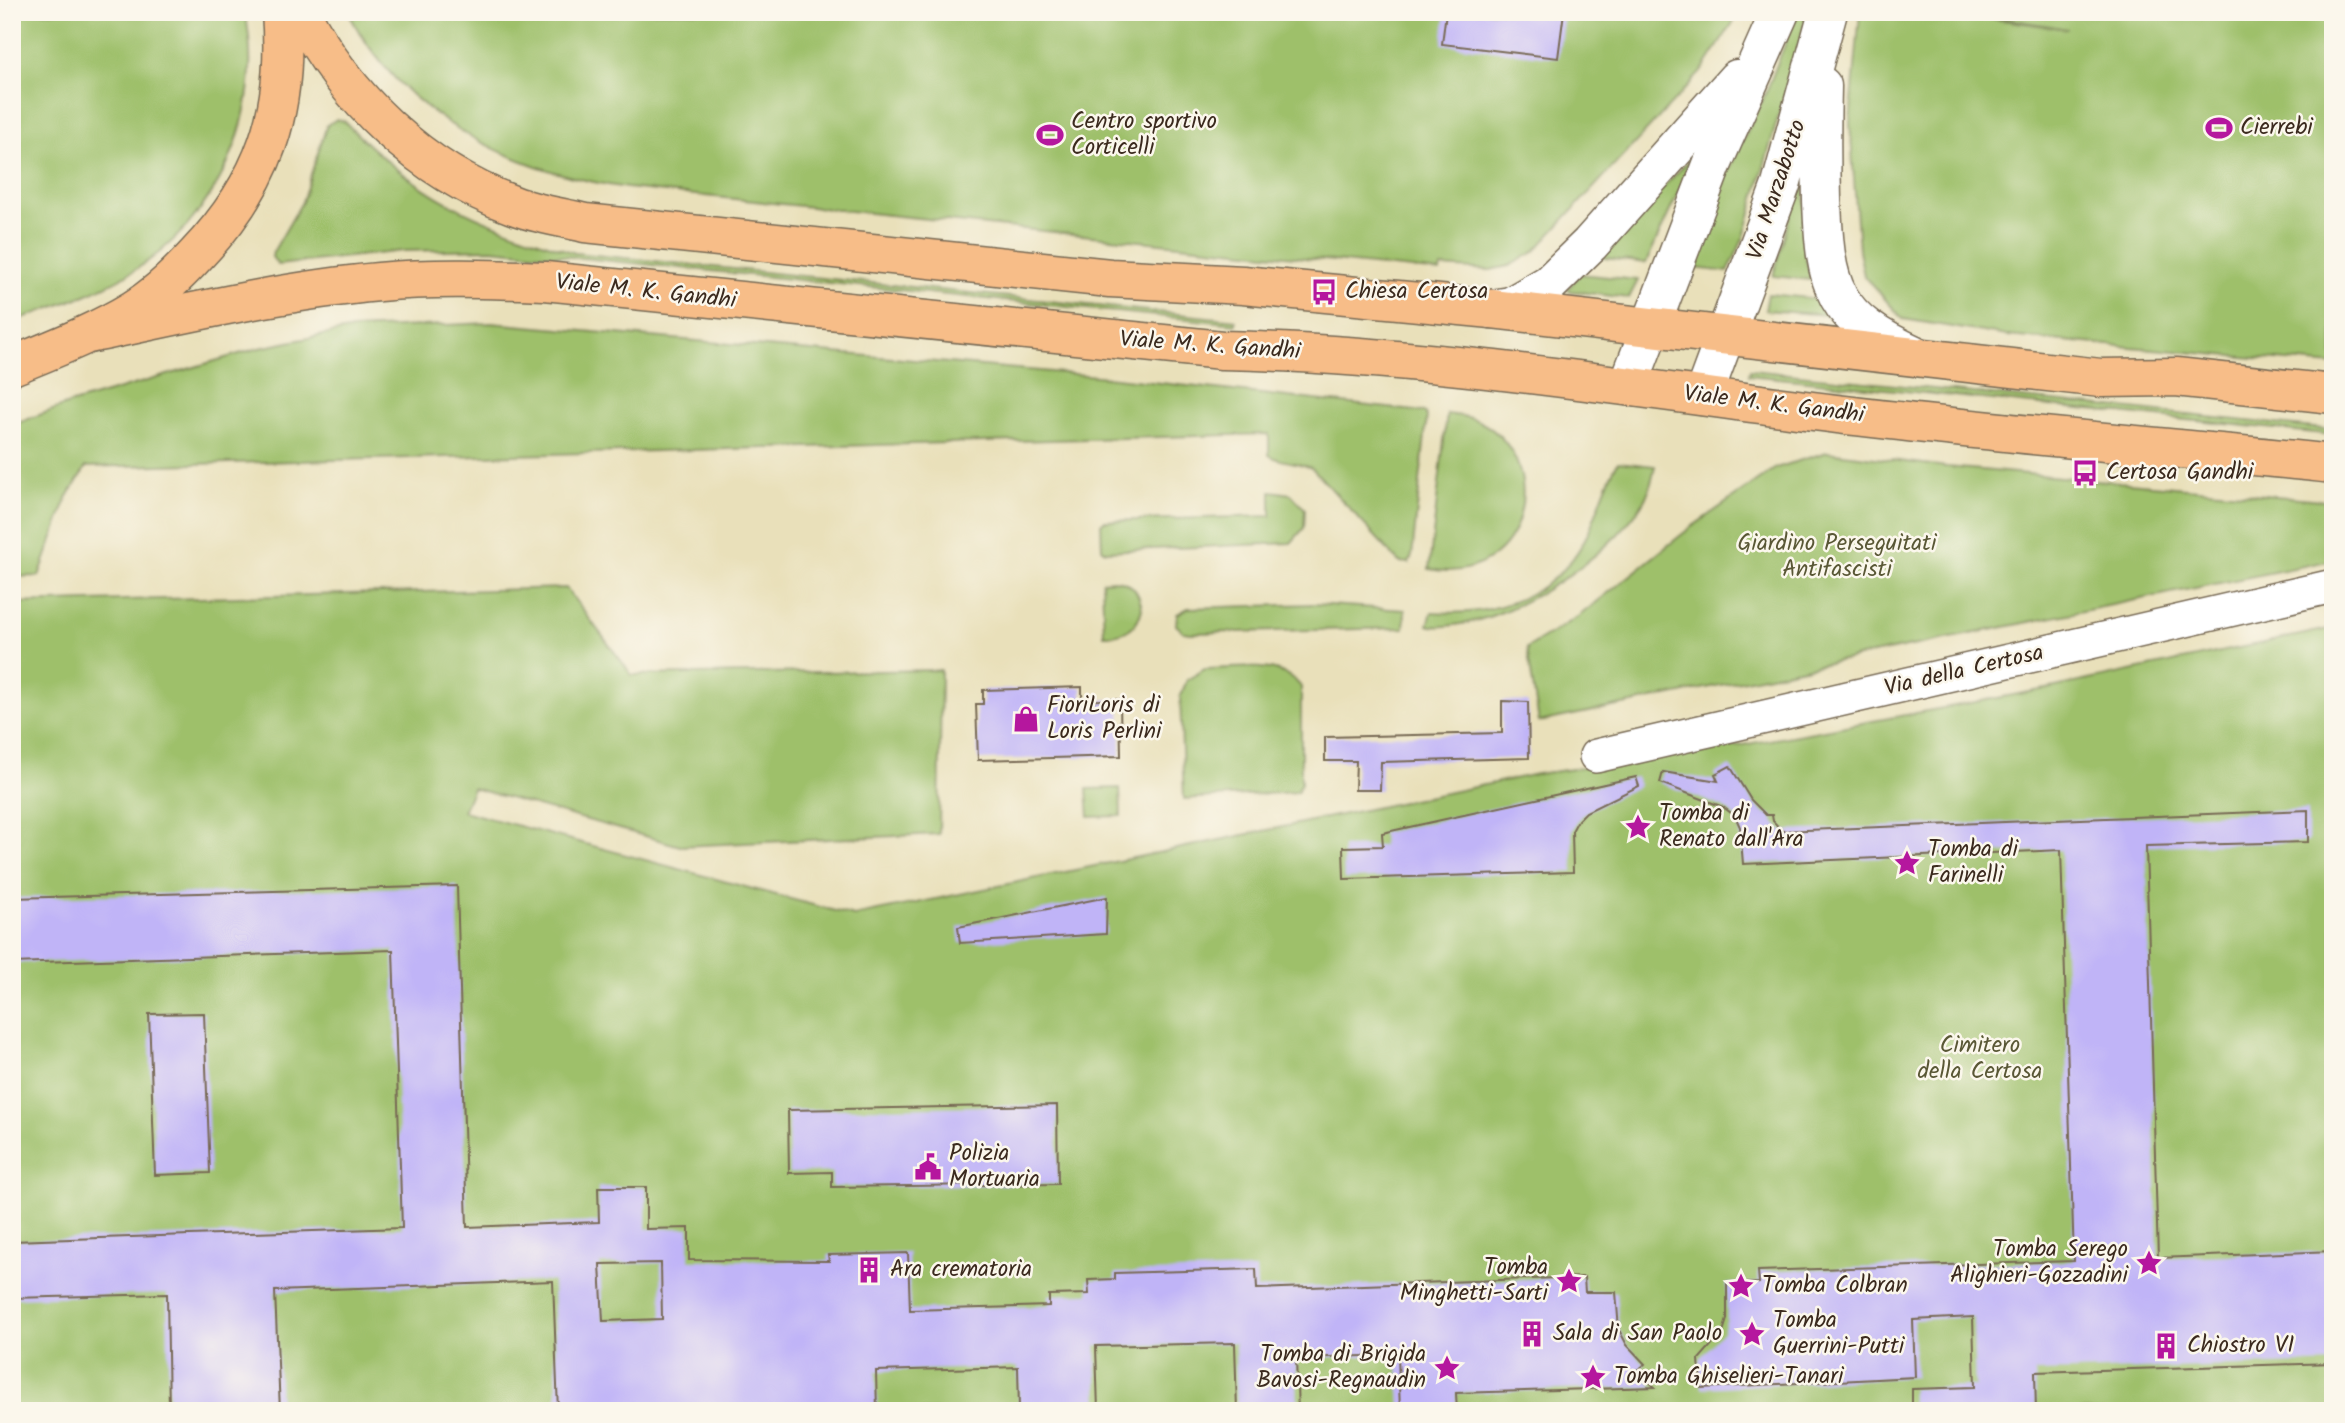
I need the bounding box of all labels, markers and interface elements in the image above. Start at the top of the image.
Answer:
place label: Centro sportivo Corticelli [1071,104,1217,166]
place label: Cierrebi [2240,110,2314,146]
sports icon: Cierrebi [2204,113,2234,143]
street label: Via Marzabotto [1737,115,1817,265]
sports icon: Centro sportivo Corticelli [1035,120,1065,150]
street label: Viale M. K. Gandhi [554,265,739,320]
place label: Chiesa Certosa [1345,274,1488,310]
bus stop icon: Chiesa Certosa [1309,277,1339,307]
street label: Viale M. K. Gandhi [1118,322,1303,370]
street label: Viale M. K. Gandhi [1682,376,1868,434]
place label: Certosa Gandhi [2106,455,2255,491]
bus stop icon: Certosa Gandhi [2070,458,2100,488]
park label: Giardino Perseguitati Antifascisti [1738,526,1938,588]
street label: Via della Certosa [1881,635,2047,707]
place label: FioriLoris di Loris Perlini [1047,688,1163,750]
shop icon: FioriLoris di Loris Perlini [1011,704,1041,734]
place label: Tomba di Renato dall'Ara [1659,796,1804,858]
place icon: Tomba di Renato dall'Ara [1623,812,1653,842]
place label: Tomba di Farinelli [1928,832,2020,894]
place icon: Tomba di Farinelli [1892,848,1922,878]
park label: Cimitero della Certosa [1918,1028,2042,1090]
place label: Polizia Mortuaria [949,1136,1040,1198]
public building icon: Polizia Mortuaria [913,1152,943,1182]
place label: Tomba Serego Alighieri-Gozzadini [1950,1232,2130,1294]
place icon: Tomba Serego Alighieri-Gozzadini [2134,1248,2164,1278]
place label: Tomba Minghetti-Sarti [1400,1250,1550,1312]
place label: Ara crematoria [890,1252,1032,1288]
building icon: Ara crematoria [854,1255,884,1285]
place icon: Tomba Minghetti-Sarti [1554,1266,1584,1296]
place label: Tomba Colbran [1762,1268,1908,1304]
place icon: Tomba Colbran [1726,1271,1756,1301]
place label: Tomba Guerrini-Putti [1773,1303,1906,1365]
place label: Sala di San Paolo [1553,1316,1722,1352]
building icon: Sala di San Paolo [1517,1319,1547,1349]
place icon: Tomba Guerrini-Putti [1737,1319,1767,1349]
place label: Chiostro VI [2187,1328,2294,1364]
building icon: Chiostro VI [2151,1331,2181,1361]
place label: Tomba di Brigida Bavosi-Regnaudin [1257,1337,1426,1399]
place icon: Tomba di Brigida Bavosi-Regnaudin [1432,1353,1462,1383]
place label: Tomba Ghiselieri-Tanari [1614,1359,1845,1395]
place icon: Tomba Ghiselieri-Tanari [1578,1362,1608,1392]

